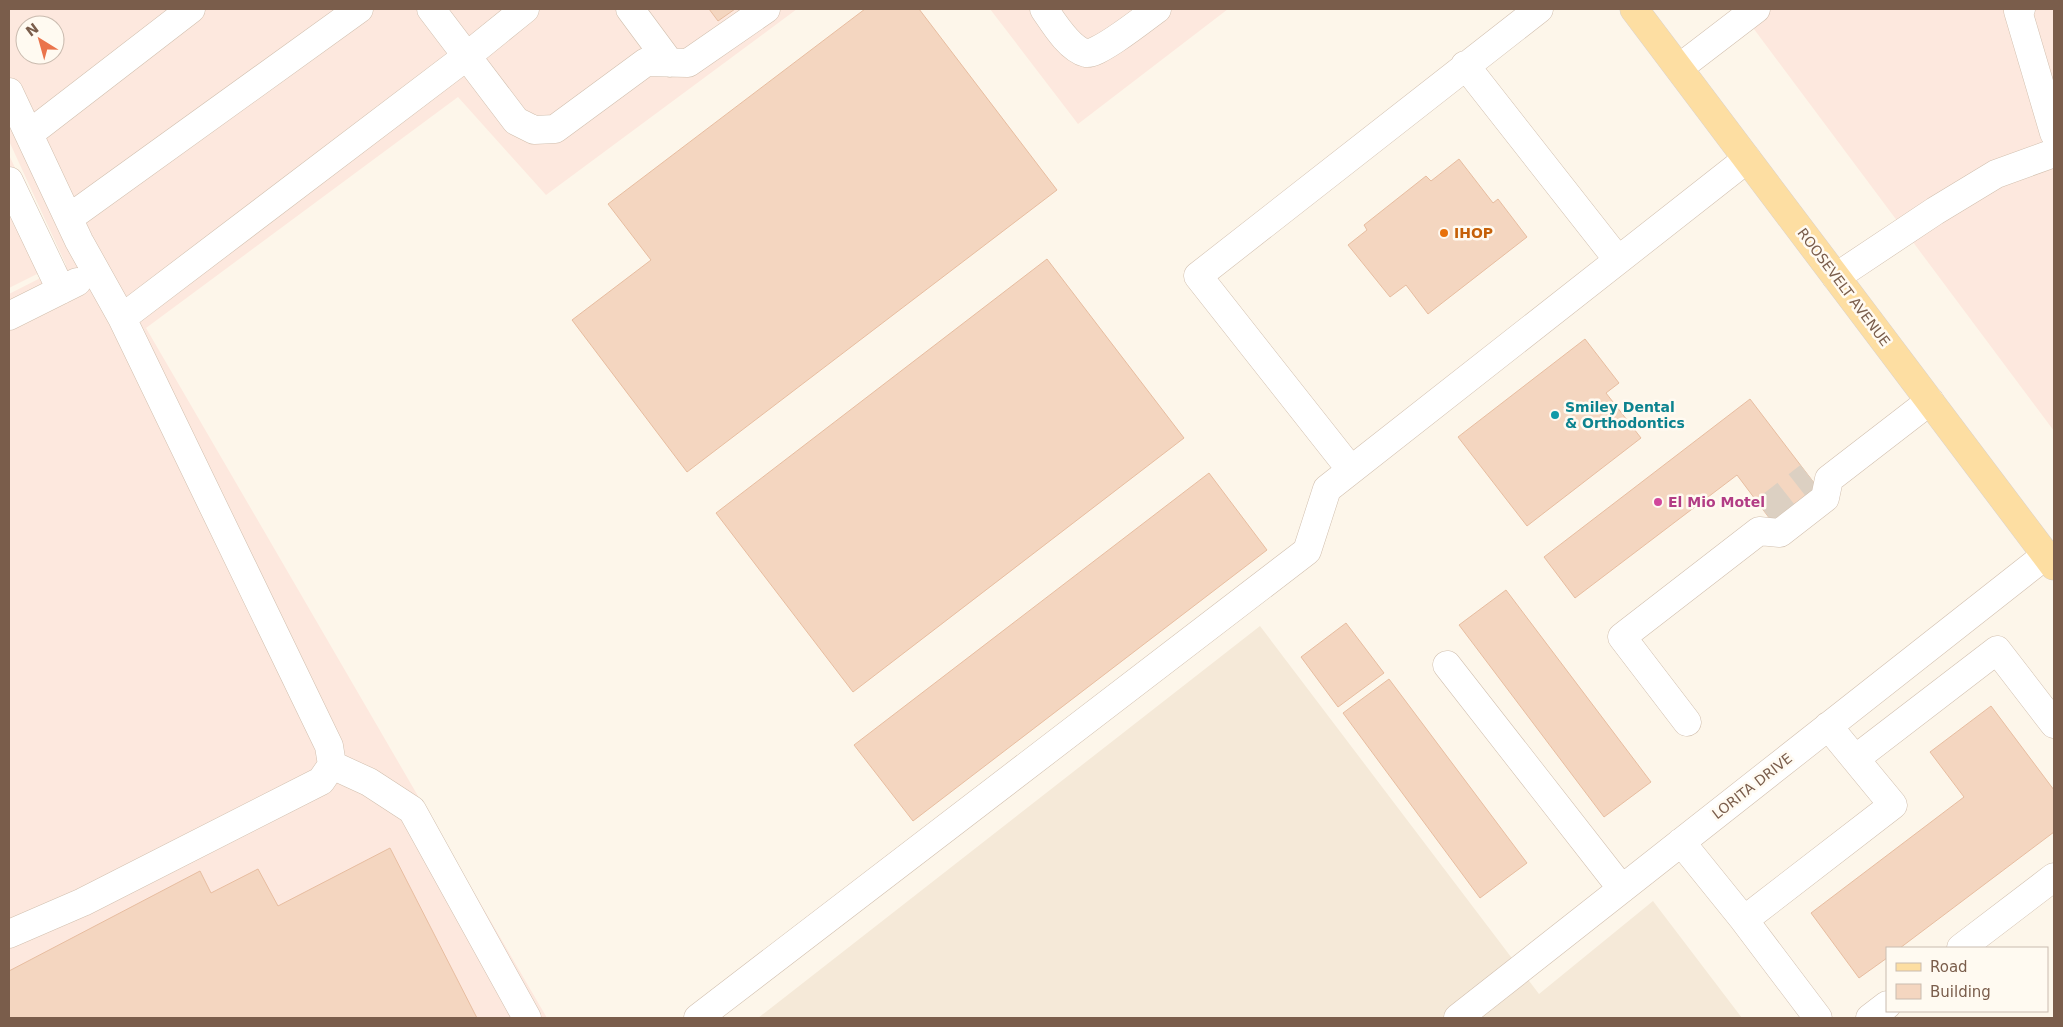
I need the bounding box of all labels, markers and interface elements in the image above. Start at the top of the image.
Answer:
north arrow [15,15,65,65]
text: N [23,20,42,40]
place label: IHOP [1454,225,1493,241]
street label: ROOSEVELT AVENUE [1794,225,1894,349]
marker: IHOP [1438,227,1450,239]
place label: Smiley Dental & Orthodontics [1565,399,1685,431]
marker: Smiley Dental & Orthodontics [1549,409,1561,421]
place label: El Mio Motel [1668,494,1765,510]
marker: El Mio Motel [1652,496,1664,508]
street label: LORITA DRIVE [1709,750,1795,822]
legend [1886,947,2048,1012]
text: Road [1930,958,1968,976]
text: Building [1930,983,1991,1001]

